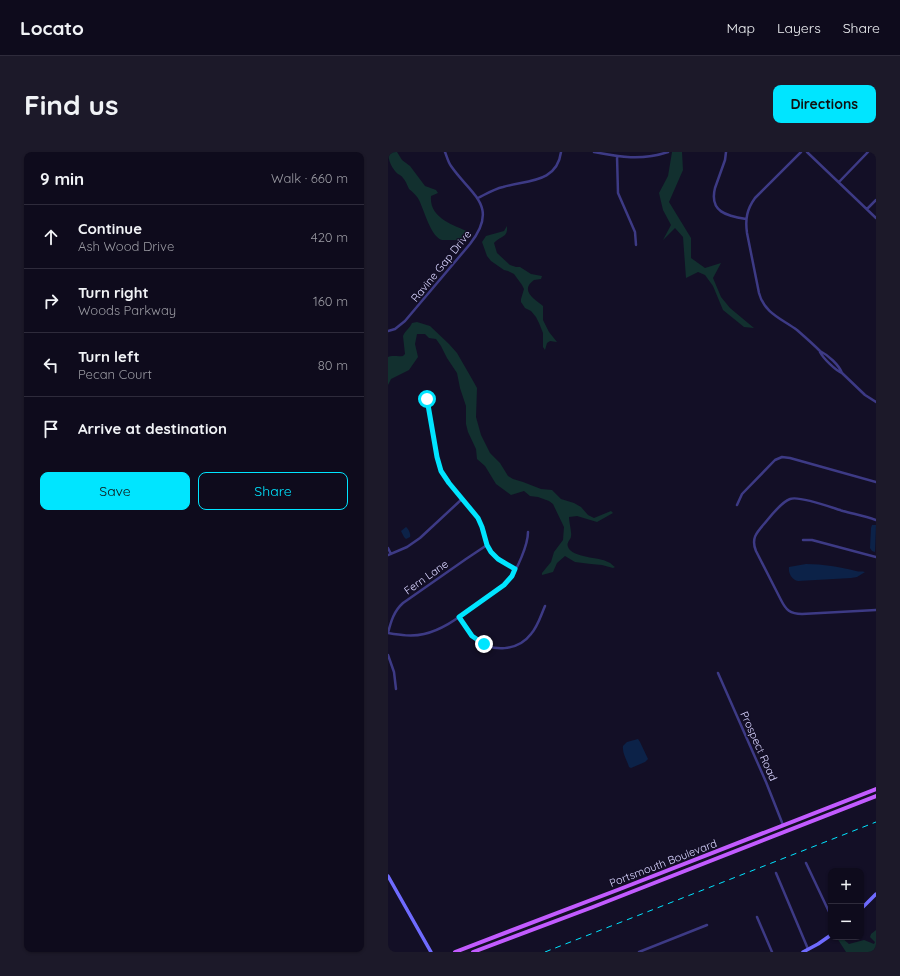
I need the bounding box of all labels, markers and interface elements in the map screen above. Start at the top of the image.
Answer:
text: Locato [20,16,84,40]
text: Map [726,19,755,37]
text: Layers [777,19,821,37]
text: Share [843,19,880,37]
button: Directions [773,85,876,123]
text: Find us [24,87,118,122]
text: 9 min [40,168,84,189]
text: Walk · 660 m [271,170,348,186]
text: Continue [78,219,142,238]
icon: ahead [40,226,62,248]
street label: Ravine Gap Drive [408,227,474,305]
text: 420 m [311,229,348,245]
text: Ash Wood Drive [78,238,174,254]
text: Turn right [78,283,149,302]
icon: right [40,290,62,312]
text: 160 m [313,293,348,309]
text: Woods Parkway [78,302,176,318]
text: Turn left [78,347,140,366]
icon: left [40,354,62,376]
text: 80 m [318,357,348,373]
text: Pecan Court [78,366,152,382]
route start [418,390,436,408]
icon: arrive [40,418,62,440]
text: Arrive at destination [78,419,227,438]
button: Save [40,472,190,510]
button: Share [198,472,348,510]
street label: Fern Lane [401,557,451,597]
route end [475,635,493,653]
street label: Prospect Road [737,709,781,783]
street label: Portsmouth Boulevard [607,836,719,890]
map controls [828,868,864,940]
button: + [828,868,864,904]
button: − [828,904,864,940]

